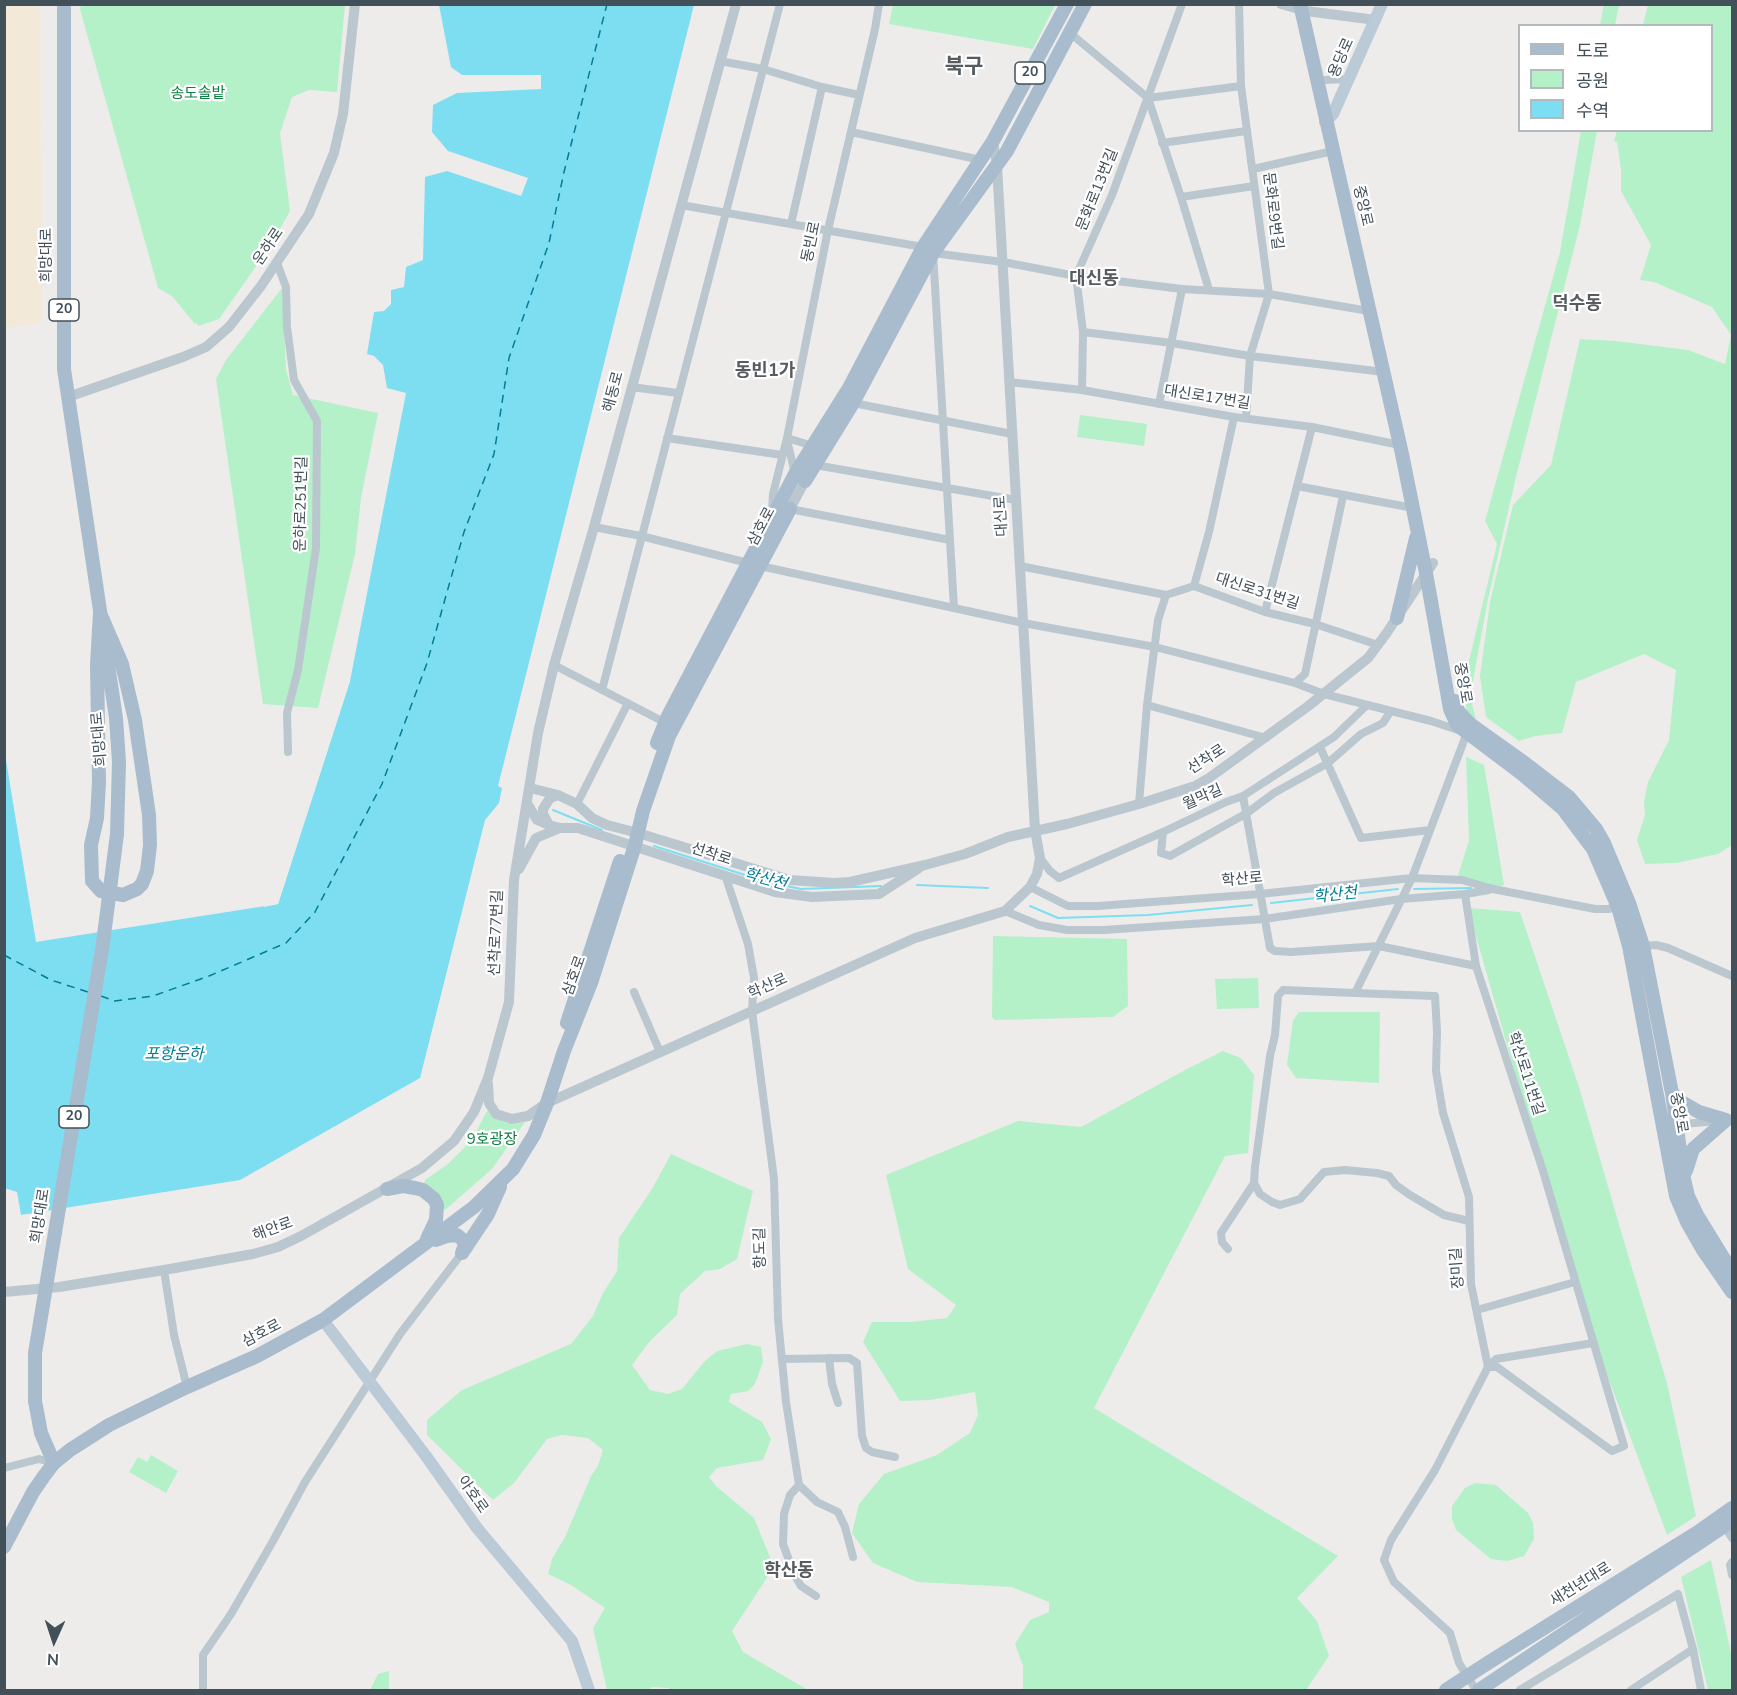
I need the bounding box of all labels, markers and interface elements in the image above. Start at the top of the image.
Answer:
legend [1518,24,1713,132]
street label: 용당로 [1325,35,1359,81]
text: 도로 [1576,39,1609,63]
district label: 북구 [945,55,983,81]
road number: 20 [1015,62,1045,84]
text: 공원 [1576,69,1609,93]
park label: 송도솔밭 [170,85,226,103]
text: 수역 [1576,99,1609,123]
street label: 문화로13번길 [1073,146,1123,234]
street label: 문화로9번길 [1258,171,1286,251]
street label: 중앙로 [1349,184,1375,228]
street label: 동빈로 [799,220,825,264]
street label: 운하로 [250,225,288,269]
street label: 희망대로 [38,227,56,283]
district label: 대신동 [1069,269,1119,291]
district label: 덕수동 [1552,294,1602,316]
road number: 20 [49,299,79,321]
district label: 동빈1가 [735,361,795,383]
street label: 해동로 [600,370,628,414]
street label: 대신로17번길 [1163,382,1251,414]
street label: 운하로251번길 [292,456,312,552]
street label: 대신로 [992,495,1012,537]
street label: 삼호로 [744,504,780,550]
street label: 대신로31번길 [1213,570,1301,614]
street label: 중앙로 [1450,661,1474,705]
street label: 희망대로 [89,711,111,767]
street label: 선착로 [1185,741,1229,779]
street label: 월막길 [1180,781,1226,815]
street label: 선착로 [689,840,733,870]
water label: 학산천 [741,865,789,895]
street label: 학산로 [1221,869,1263,891]
water label: 학산천 [1312,884,1358,908]
street label: 선착로77번길 [486,889,508,977]
street label: 삼호로 [559,953,591,999]
street label: 학산로 [745,970,791,1004]
street label: 학산로11번길 [1503,1030,1547,1118]
water label: 포항운하 [145,1045,203,1065]
street label: 중앙로 [1666,1091,1690,1135]
road number: 20 [59,1106,89,1128]
park label: 9호광장 [467,1131,517,1149]
street label: 희망대로 [28,1187,54,1245]
street label: 해안로 [250,1214,296,1246]
street label: 항도길 [752,1227,770,1269]
street label: 장미길 [1448,1247,1468,1289]
street label: 삼호로 [239,1317,285,1351]
street label: 아호로 [453,1473,491,1517]
street label: 새천년대로 [1547,1559,1615,1611]
district label: 학산동 [764,1561,814,1583]
north arrow [24,1611,84,1671]
text: N [47,1648,60,1670]

